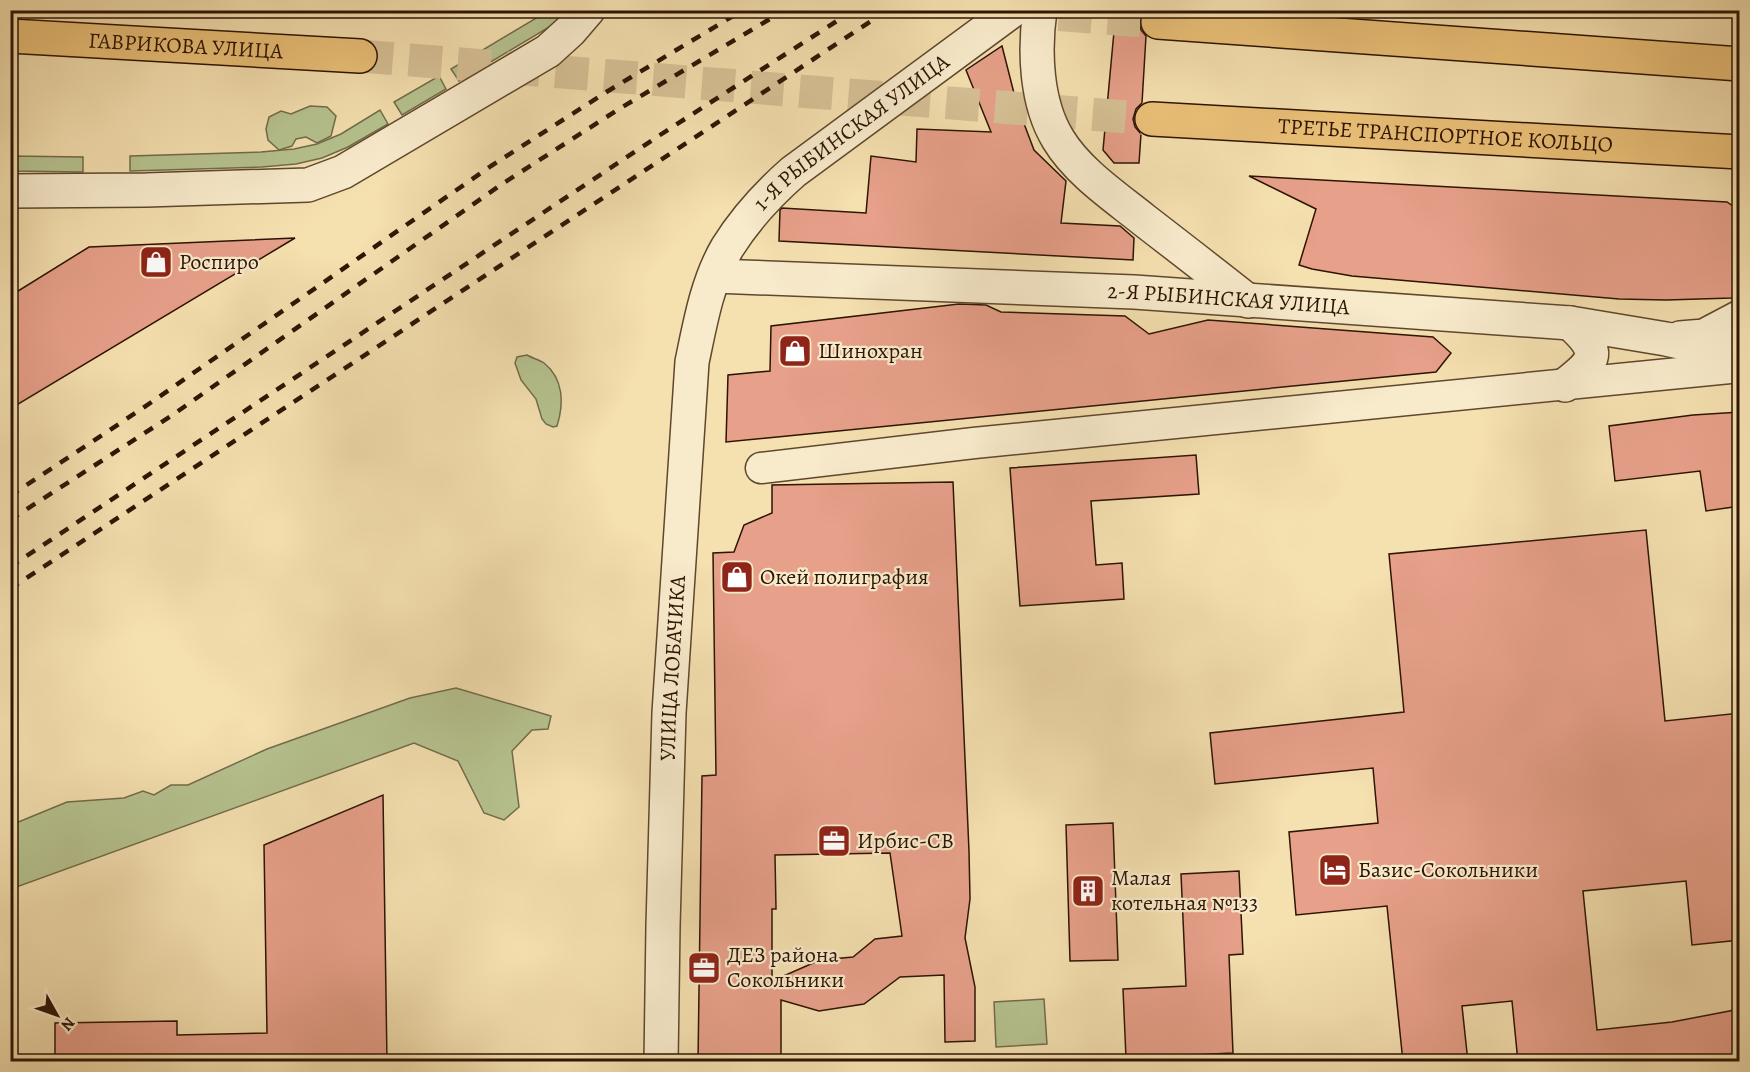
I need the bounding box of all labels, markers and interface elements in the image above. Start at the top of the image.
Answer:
street label: ГАВРИКОВА УЛИЦА [88,26,285,67]
street label: 1-Я РЫБИНСКАЯ УЛИЦА [747,46,956,217]
street label: ТРЕТЬЕ ТРАНСПОРТНОЕ КОЛЬЦО [1277,111,1614,160]
shop icon: Роспиро [138,244,174,280]
place label: Роспиро [179,247,259,277]
street label: 2-Я РЫБИНСКАЯ УЛИЦА [1107,276,1352,322]
shop icon: Шинохран [777,333,813,369]
place label: Шинохран [818,336,923,366]
shop icon: Окей полиграфия [719,559,755,595]
place label: Окей полиграфия [760,562,929,592]
street label: УЛИЦА ЛОБАЧИКА [653,573,693,761]
office icon: Ирбис-СВ [816,823,852,859]
place label: Ирбис-СВ [857,826,954,856]
hotel icon: Базис-Сокольники [1317,852,1353,888]
place label: Базис-Сокольники [1358,855,1538,885]
place label: Малая котельная №133 [1111,863,1258,918]
building icon: Малая котельная №133 [1070,873,1106,909]
place label: ДЕЗ района Сокольники [727,940,844,995]
office icon: ДЕЗ района Сокольники [686,950,722,986]
north arrow [27,985,87,1045]
text: N [55,1012,80,1036]

